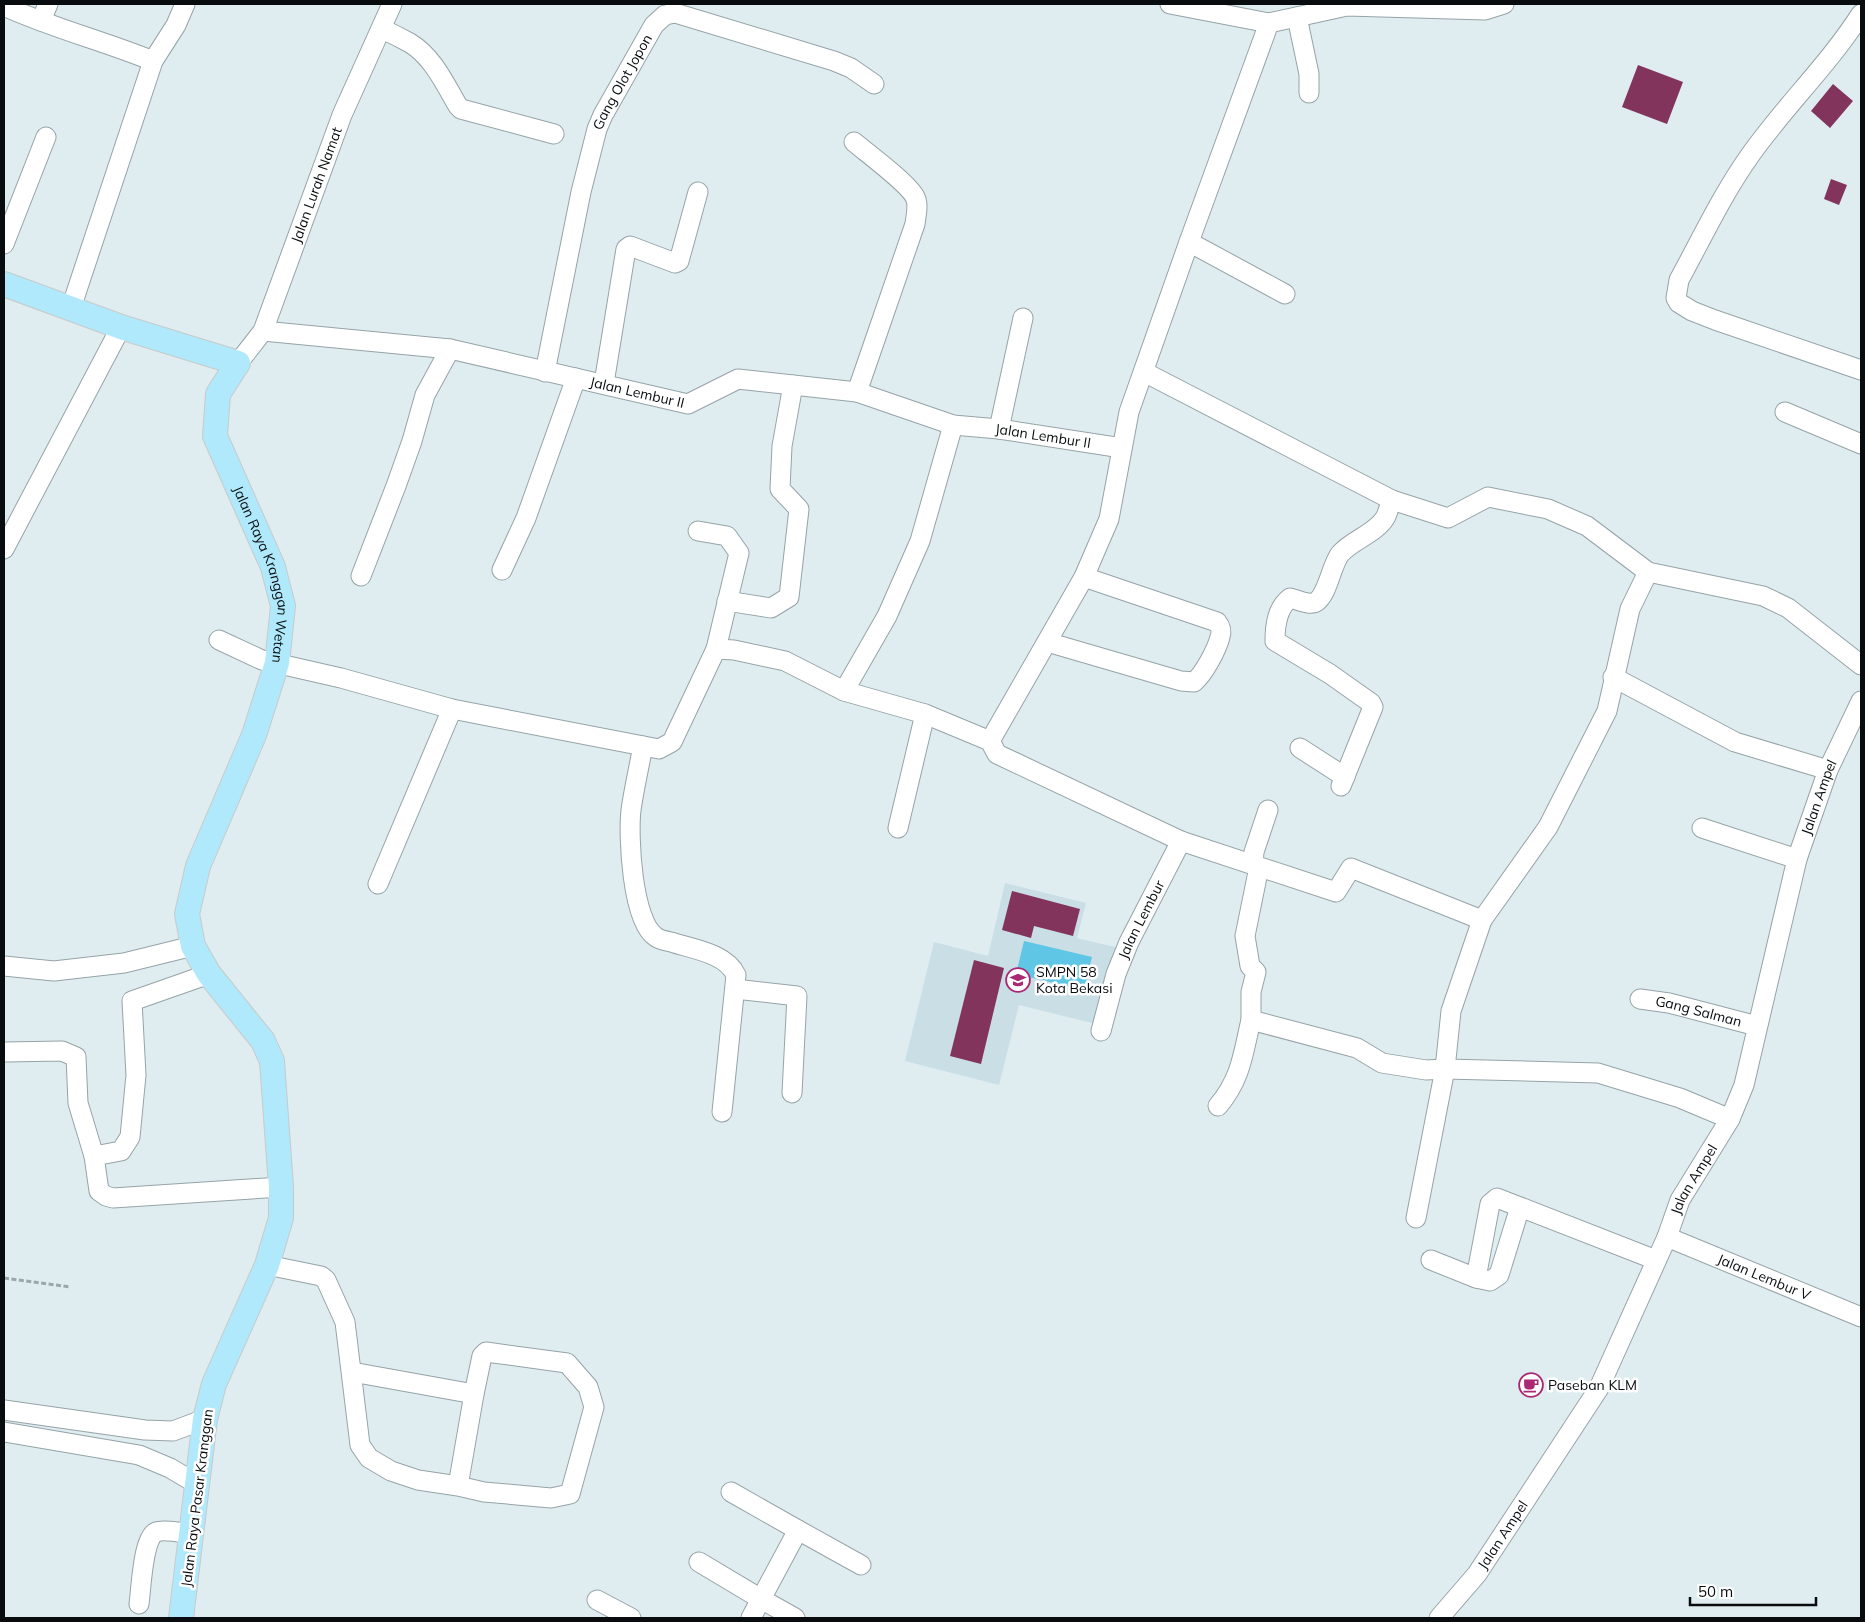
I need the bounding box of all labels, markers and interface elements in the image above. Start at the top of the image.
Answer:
street label: Gang Olot Jopon [589,31,656,133]
street label: Jalan Lurah Namat [287,125,346,245]
street label: Jalan Lembur II [588,373,686,412]
street label: Jalan Lembur II [994,420,1092,452]
street label: Jalan Raya Kranggan Wetan [229,483,292,664]
street label: Jalan Ampel [1797,757,1841,837]
street label: Jalan Lembur [1114,876,1169,961]
place label: SMPN 58 Kota Bekasi [1036,963,1113,997]
school or university icon: SMPN 58 Kota Bekasi [1005,967,1031,993]
street label: Gang Salman [1654,992,1744,1031]
street label: Jalan Ampel [1667,1141,1721,1217]
street label: Jalan Lembur V [1715,1250,1814,1304]
cafe icon: Paseban KLM [1518,1372,1544,1398]
place label: Paseban KLM [1548,1376,1637,1394]
street label: Jalan Raya Pasar Kranggan [177,1408,217,1588]
street label: Jalan Ampel [1474,1497,1532,1573]
scale bar [1690,1574,1816,1606]
text: 50 m [1698,1582,1733,1601]

